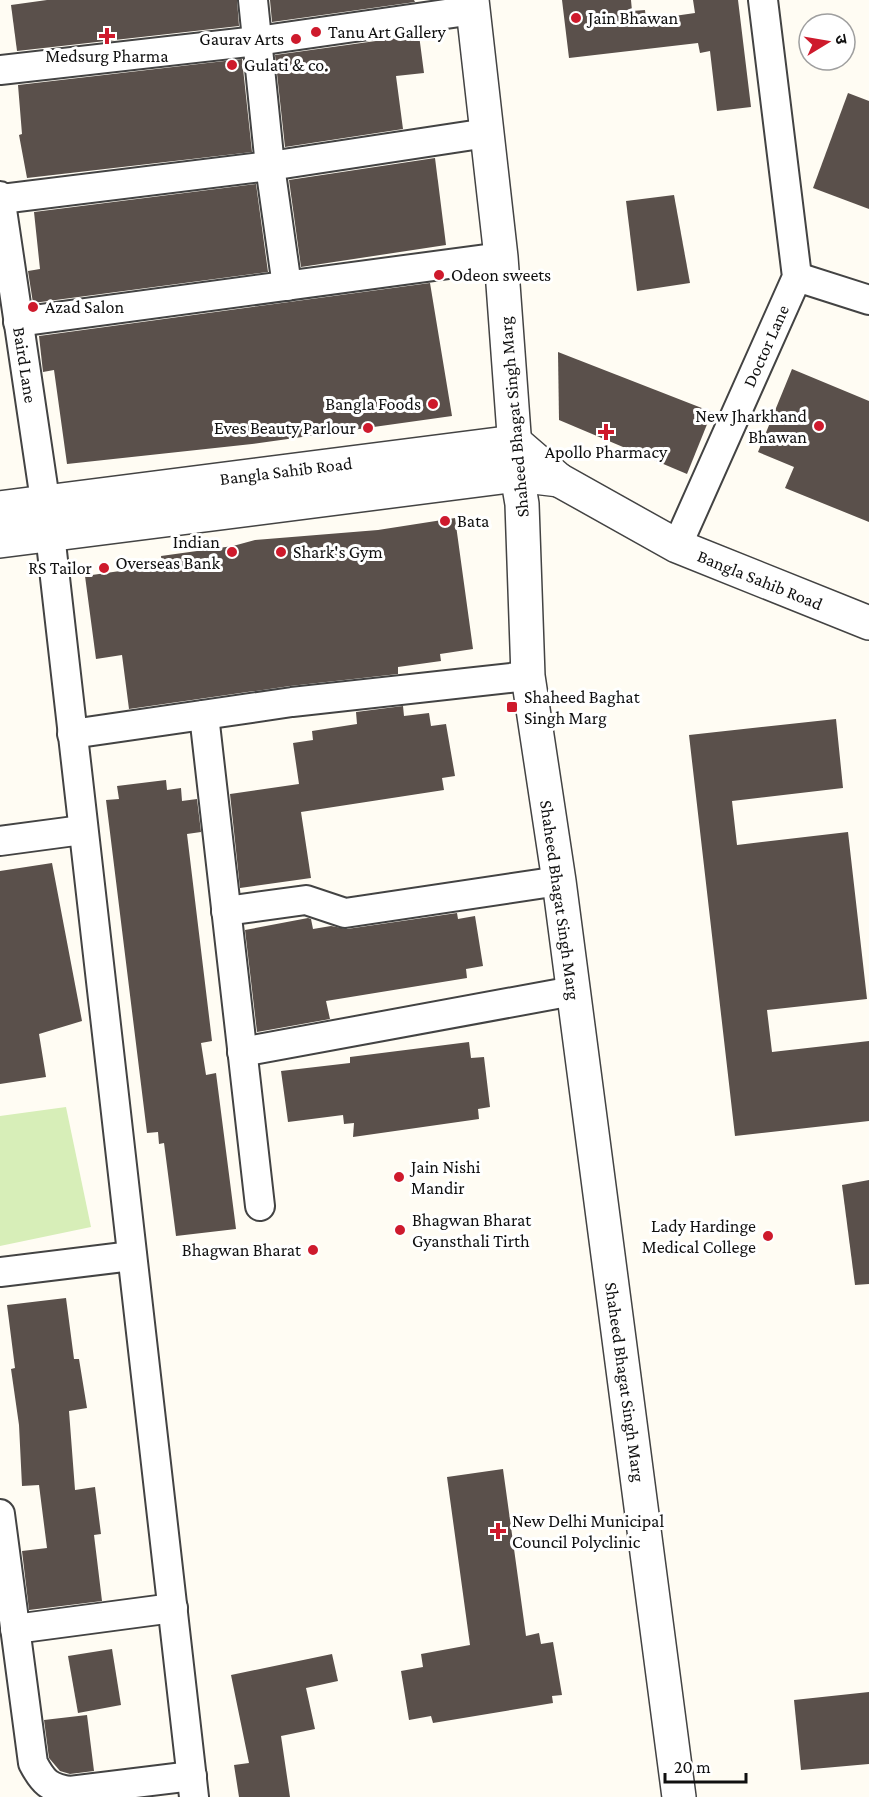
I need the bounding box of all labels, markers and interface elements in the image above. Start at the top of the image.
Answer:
place label: Jain Bhawan [586,8,679,28]
marker: Jain Bhawan [569,11,583,25]
north arrow [797,12,857,72]
place label: Tanu Art Gallery [328,22,447,42]
marker: Tanu Art Gallery [309,25,323,39]
marker: Medsurg Pharma [100,29,114,43]
place label: Gaurav Arts [199,29,284,49]
marker: Gaurav Arts [289,32,303,46]
text: उ [832,33,851,46]
place label: Medsurg Pharma [45,46,169,66]
place label: Gulati & co. [244,55,328,75]
marker: Gulati & co. [225,58,239,72]
place label: Odeon sweets [451,265,551,285]
marker: Odeon sweets [432,268,446,282]
place label: Azad Salon [45,297,124,317]
marker: Azad Salon [26,300,40,314]
street label: Doctor Lane [739,302,793,390]
street label: Shaheed Bhagat Singh Marg [495,315,533,518]
street label: Baird Lane [9,326,41,405]
place label: Bangla Foods [325,394,421,414]
marker: Bangla Foods [426,397,440,411]
place label: New Jharkhand Bhawan [695,406,808,447]
place label: Eves Beauty Parlour [214,418,357,438]
marker: New Jharkhand Bhawan [812,419,826,433]
marker: Eves Beauty Parlour [361,421,375,435]
marker: Apollo Pharmacy [599,425,613,439]
place label: Apollo Pharmacy [545,442,668,462]
street label: Bangla Sahib Road [219,453,354,489]
place label: Bata [457,511,489,531]
marker: Bata [438,514,452,528]
place label: Indian Overseas Bank [115,532,220,573]
place label: Shark's Gym [293,542,383,562]
marker: Indian Overseas Bank [225,545,239,559]
marker: Shark's Gym [274,545,288,559]
street label: Bangla Sahib Road [694,546,826,614]
place label: RS Tailor [28,558,93,578]
marker: RS Tailor [97,561,111,575]
place label: Shaheed Baghat Singh Marg [524,687,641,728]
marker: Shaheed Baghat Singh Marg [505,700,519,714]
street label: Shaheed Bhagat Singh Marg [536,799,584,1001]
place label: Jain Nishi Mandir [409,1157,481,1198]
marker: Jain Nishi Mandir [392,1170,406,1184]
place label: Bhagwan Bharat Gyansthali Tirth [412,1210,532,1251]
place label: Lady Hardinge Medical College [642,1216,756,1257]
marker: Bhagwan Bharat Gyansthali Tirth [393,1223,407,1237]
marker: Lady Hardinge Medical College [761,1229,775,1243]
place label: Bhagwan Bharat [182,1240,302,1260]
marker: Bhagwan Bharat [306,1243,320,1257]
street label: Shaheed Bhagat Singh Marg [601,1281,649,1483]
place label: New Delhi Municipal Council Polyclinic [512,1511,664,1552]
marker: New Delhi Municipal Council Polyclinic [489,1522,507,1540]
scale bar [665,1746,746,1784]
text: 20 m [674,1757,711,1777]

